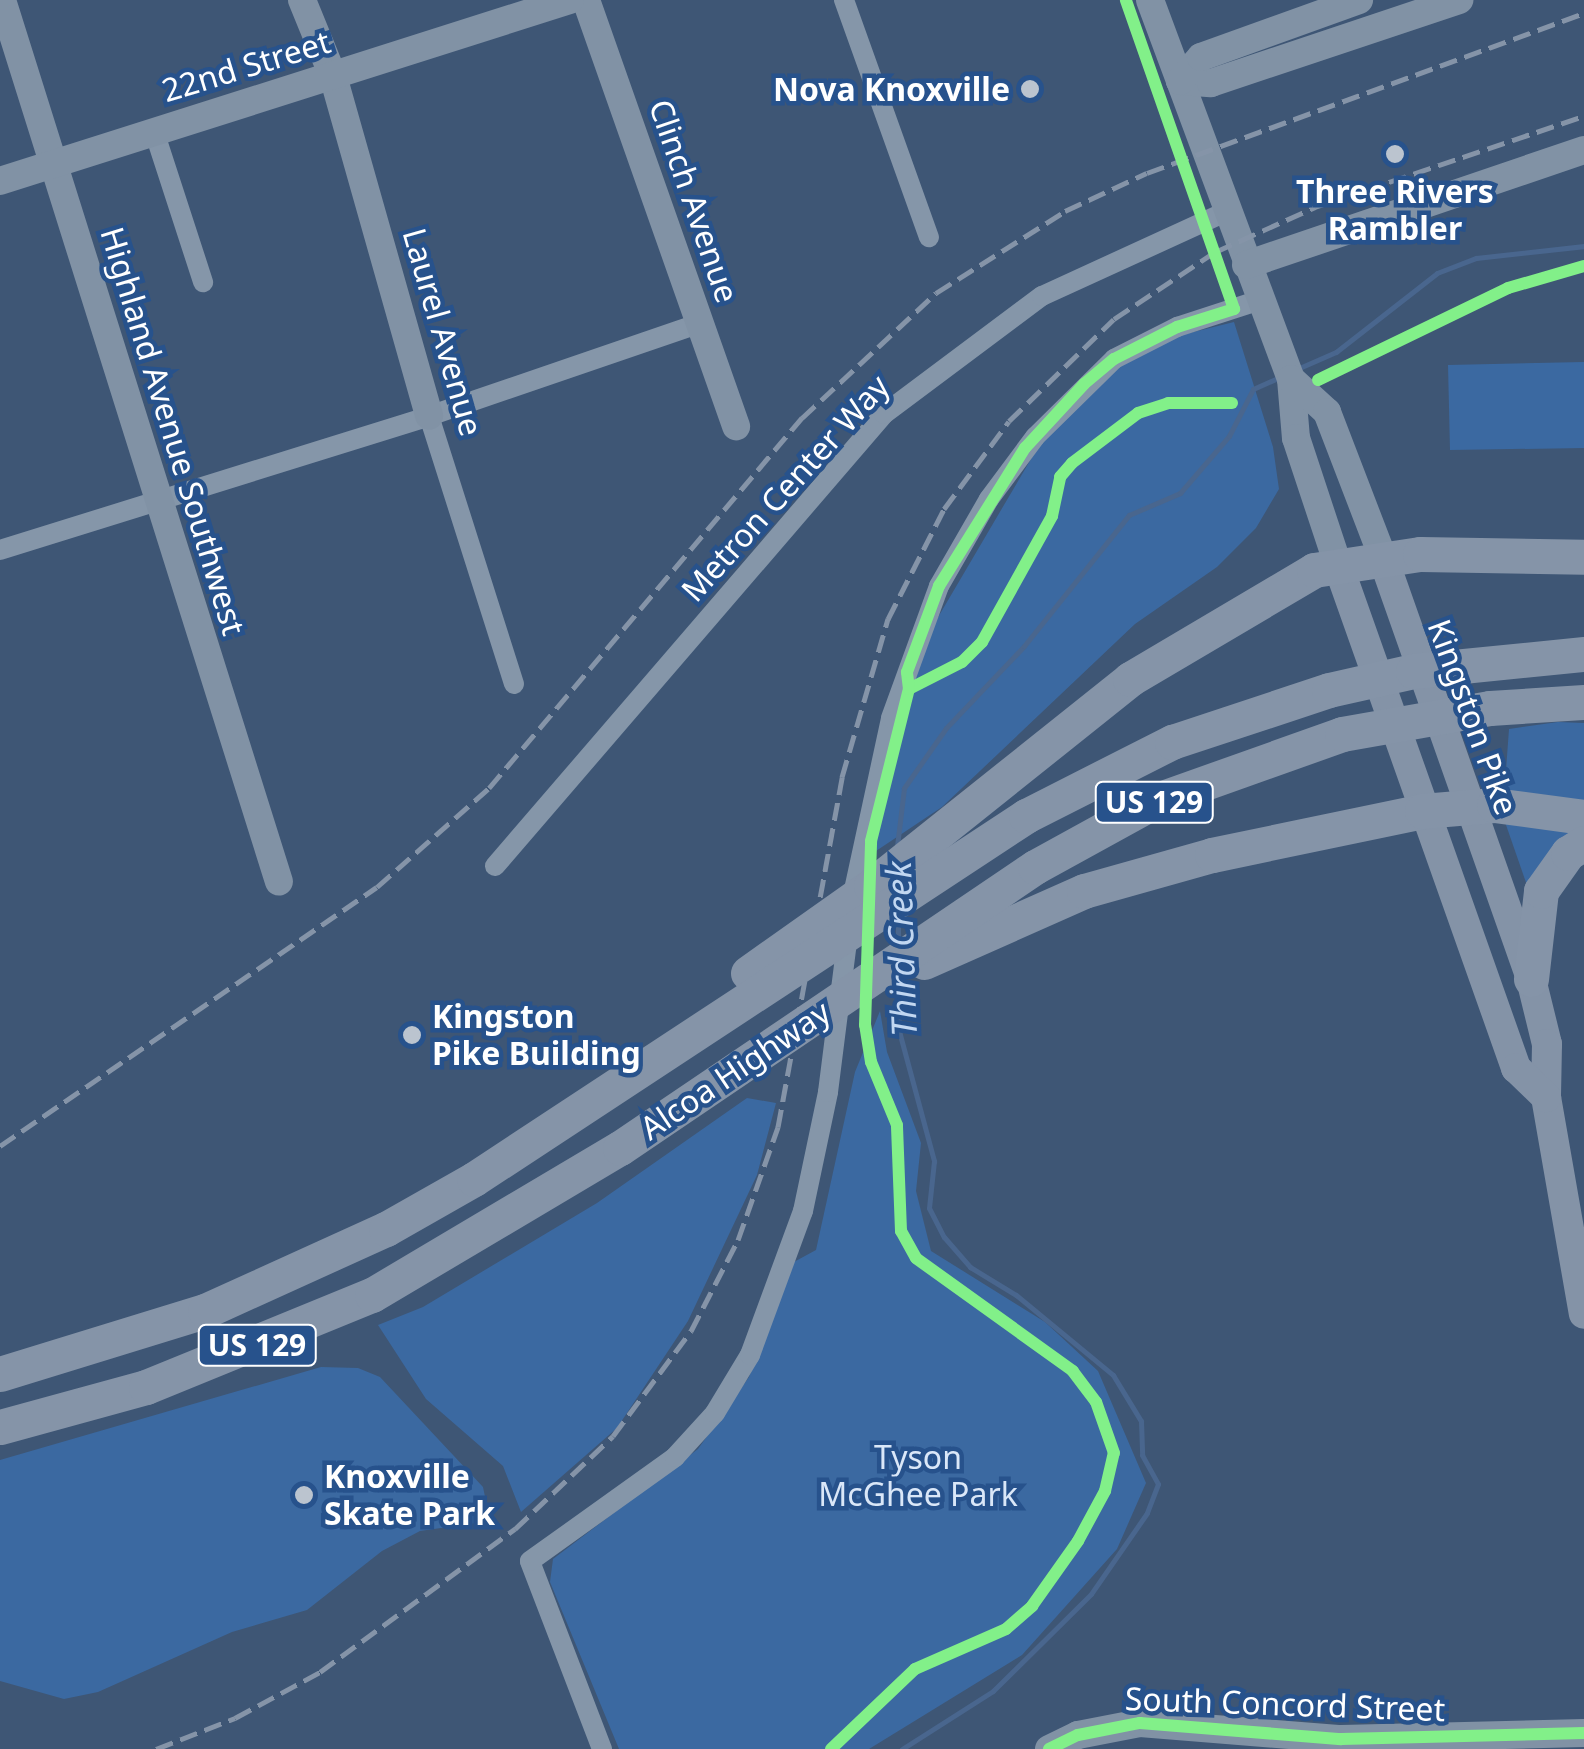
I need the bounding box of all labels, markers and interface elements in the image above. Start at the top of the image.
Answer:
street label: 22nd Street [157,22,335,110]
place label: Nova Knoxville [773,70,1010,108]
marker: Nova Knoxville [1019,78,1041,100]
street label: Clinch Avenue [641,94,747,308]
marker: Three Rivers Rambler [1382,141,1408,167]
place label: Three Rivers Rambler [1296,173,1494,248]
street label: Highland Avenue Southwest [93,223,253,639]
street label: Laurel Avenue [395,224,491,440]
street label: Metron Center Way [673,367,897,609]
street label: Kingston Pike [1420,614,1526,820]
road number: US 129 [1094,777,1214,827]
water label: Third Creek [877,861,925,1037]
street label: Alcoa Highway [633,992,837,1148]
place label: Kingston Pike Building [432,998,641,1073]
marker: Kingston Pike Building [401,1024,423,1046]
road number: US 129 [197,1320,317,1370]
park label: Tyson McGhee Park [818,1439,1018,1514]
place label: Knoxville Skate Park [324,1458,495,1533]
marker: Knoxville Skate Park [293,1484,315,1506]
street label: South Concord Street [1124,1679,1446,1729]

